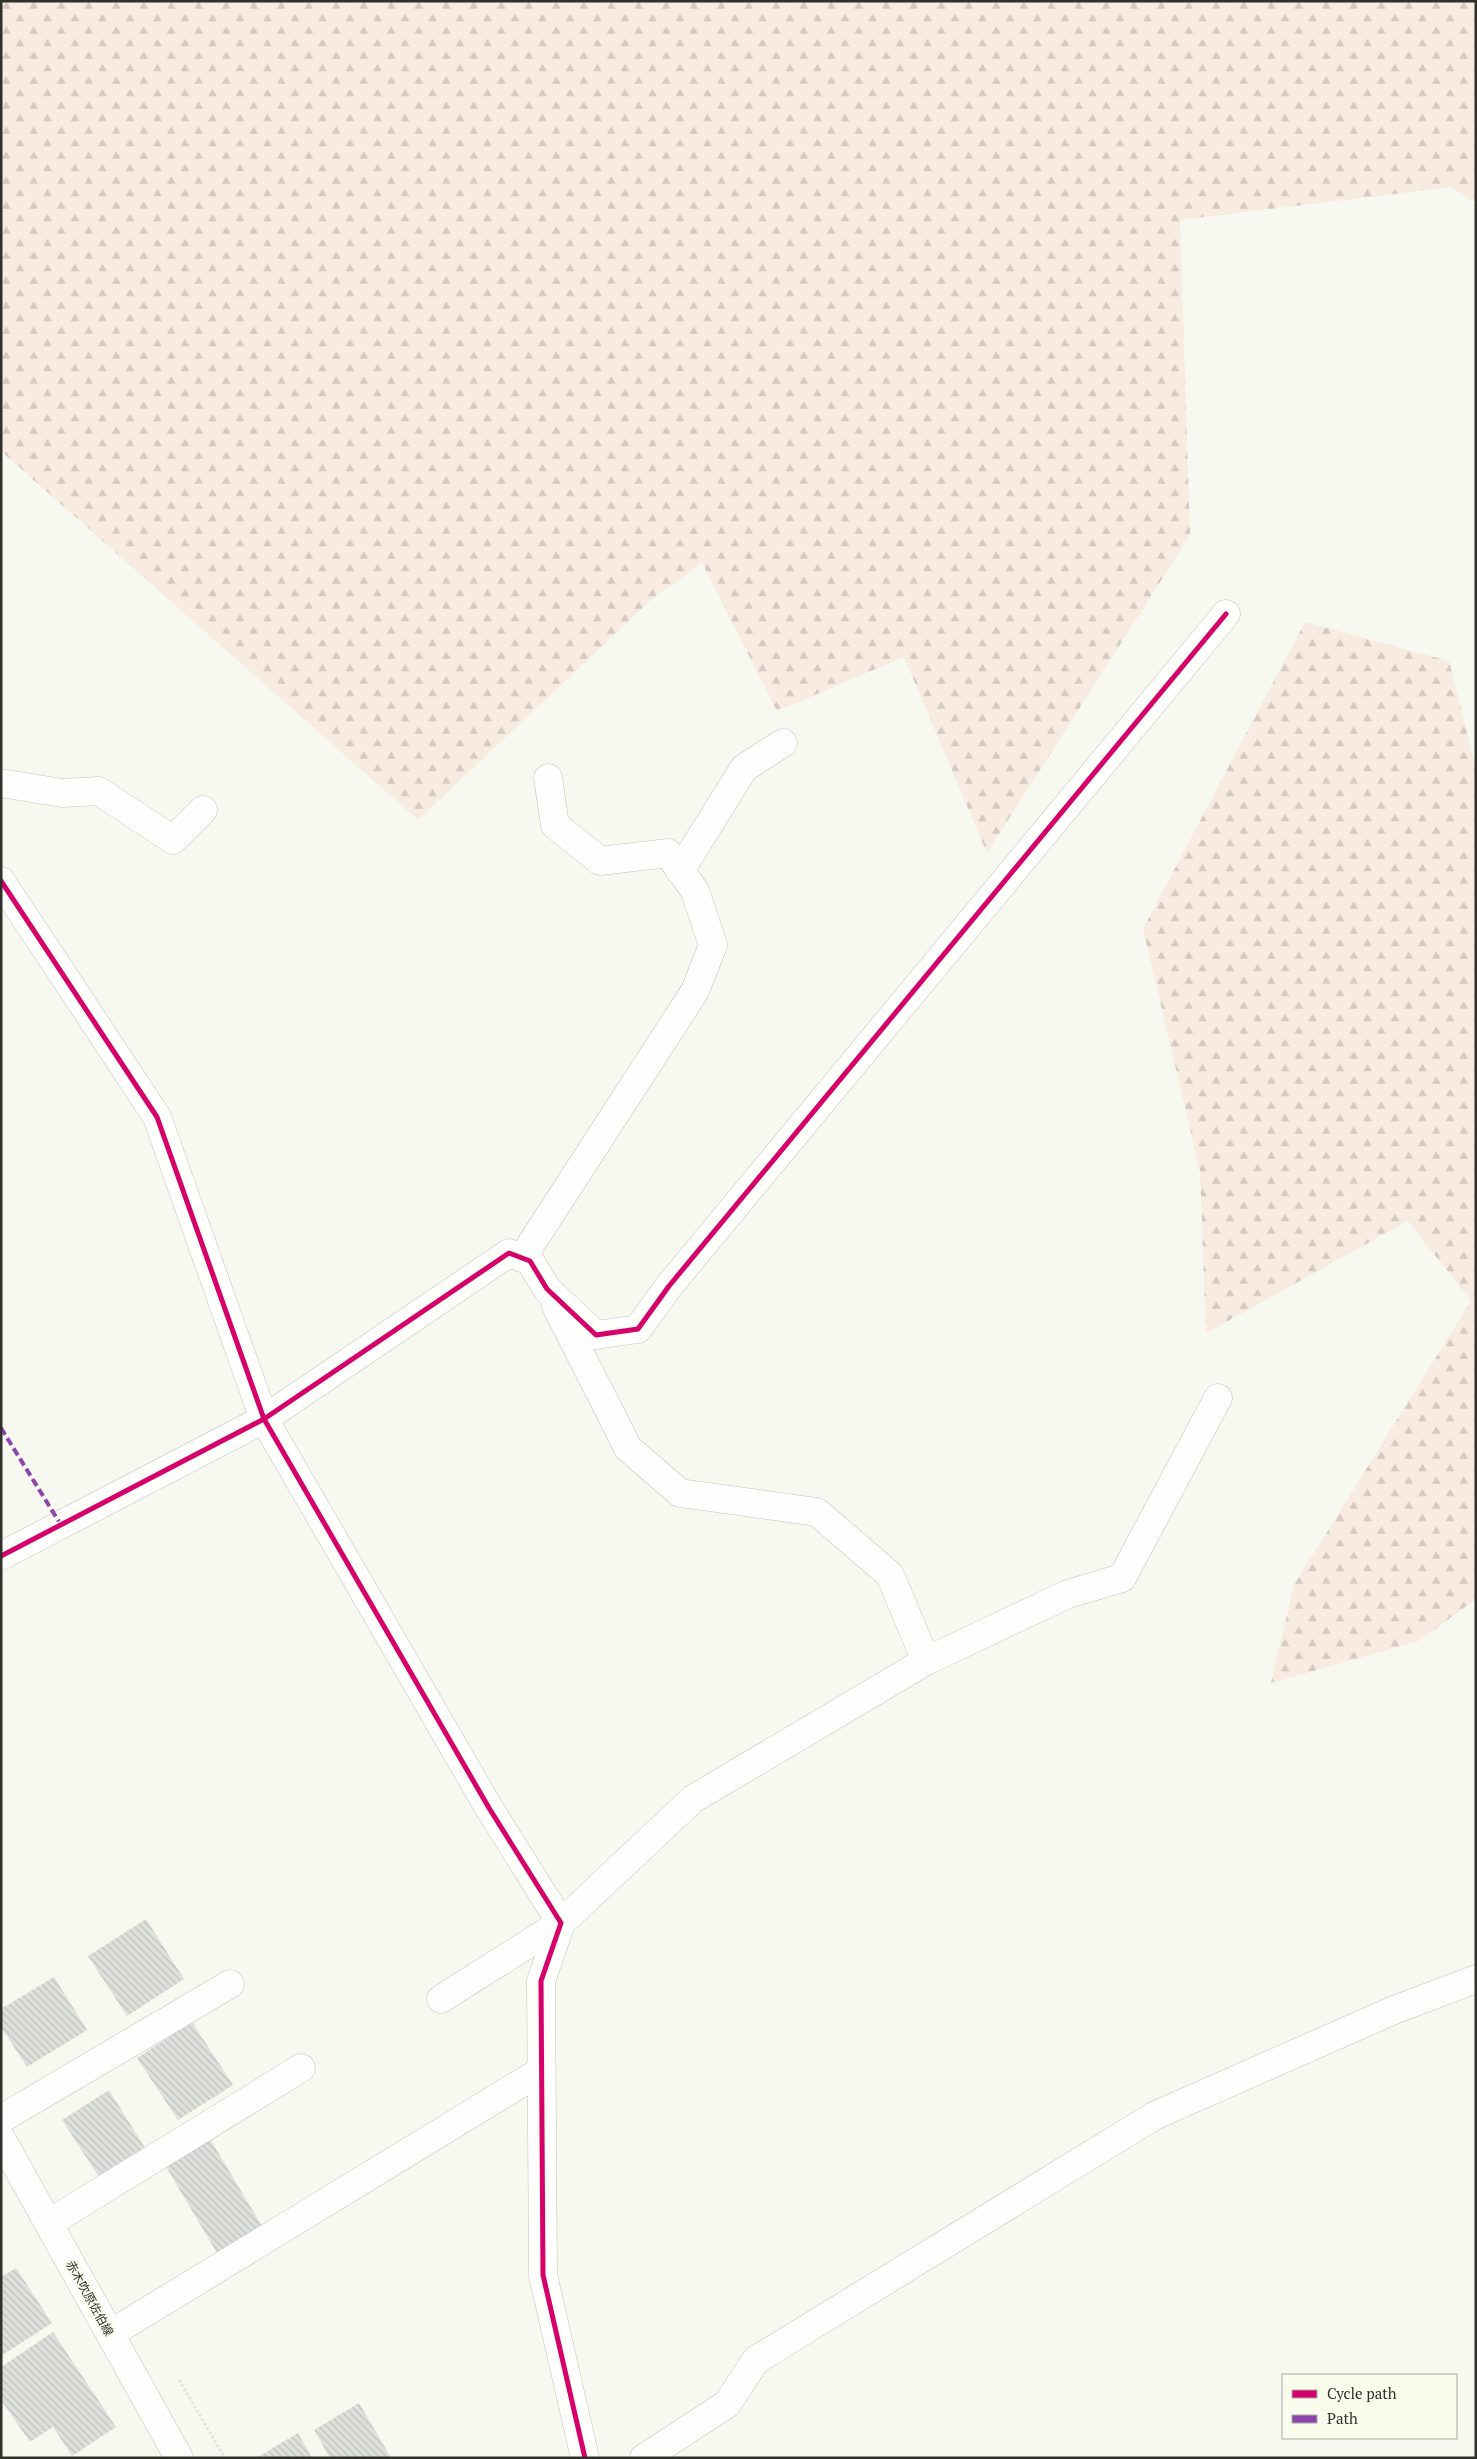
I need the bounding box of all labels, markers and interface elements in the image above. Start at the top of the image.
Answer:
street label: 赤木吹原佐伯線 [63,2258,117,2338]
legend [1282,2374,1457,2439]
text: Cycle path [1327,2383,1397,2403]
text: Path [1327,2408,1358,2428]

